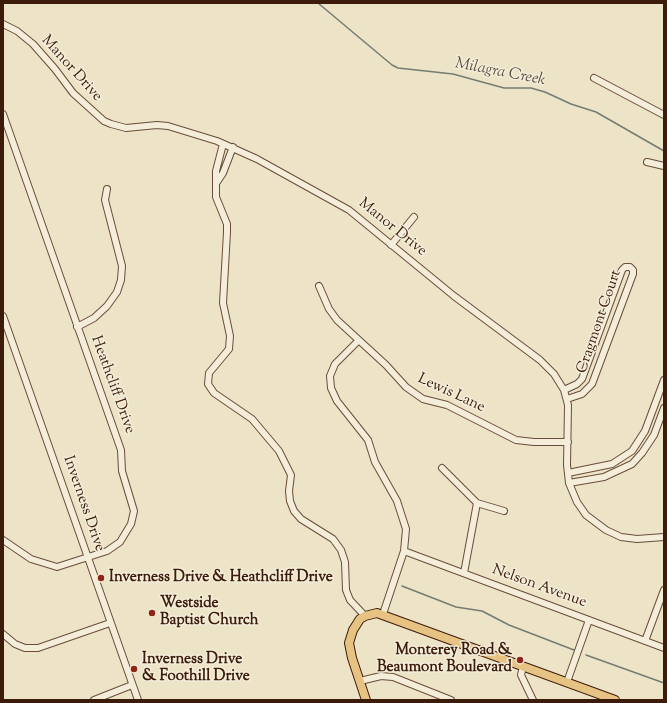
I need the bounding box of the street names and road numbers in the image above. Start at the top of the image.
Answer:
street label: Manor Drive [37,32,105,106]
street label: Manor Drive [354,195,430,261]
street label: Cragmont Court [574,268,626,376]
street label: Heathcliff Drive [86,334,138,436]
street label: Lewis Lane [415,371,487,417]
street label: Inverness Drive [58,454,108,554]
street label: Nelson Avenue [489,562,589,612]

